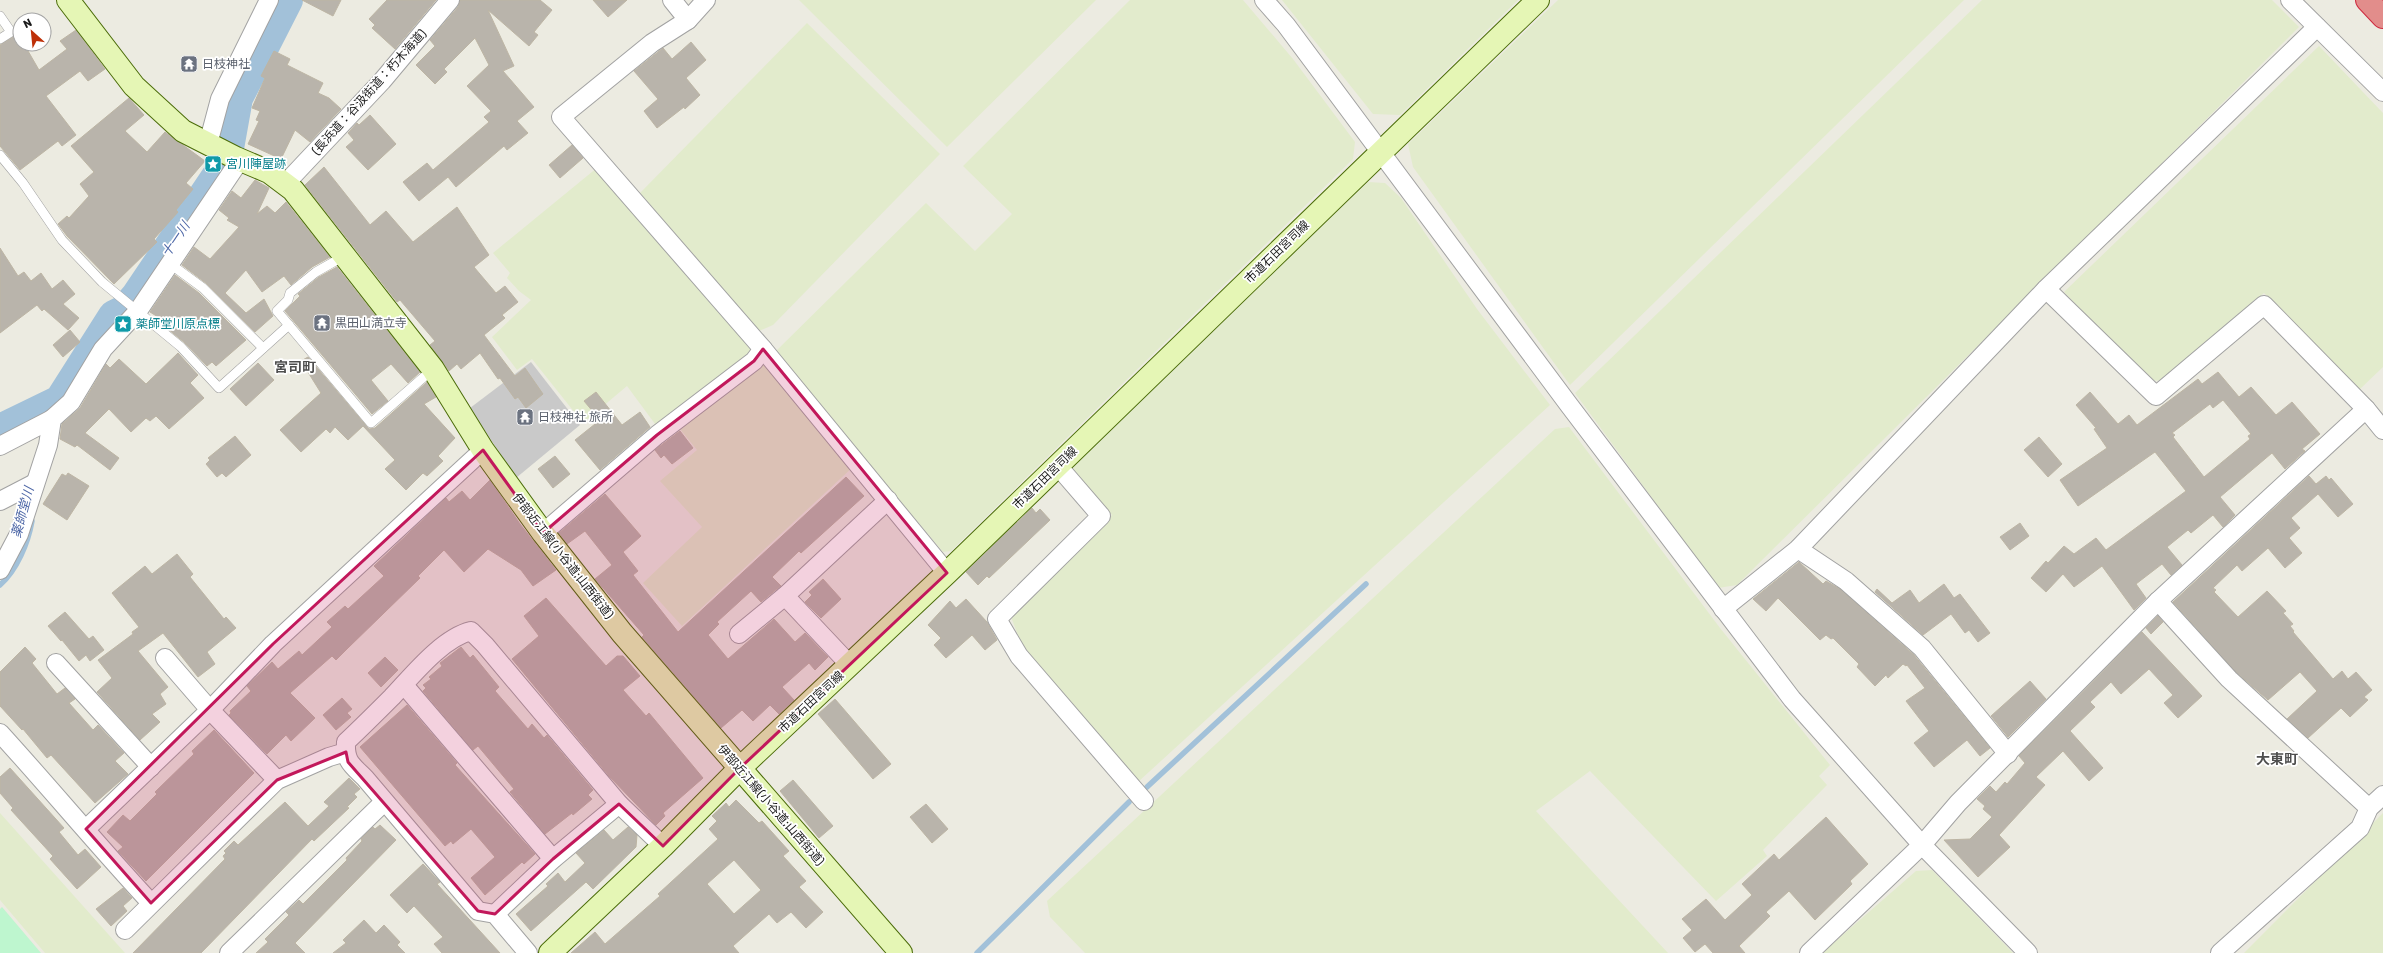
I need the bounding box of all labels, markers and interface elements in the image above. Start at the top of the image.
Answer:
north arrow [12,12,52,52]
text: N [21,16,34,31]
street label: (長浜道：谷汲街道：朽木海道) [309,26,429,158]
temple icon: 日枝神社 [179,54,199,74]
place label: 日枝神社 [202,57,250,71]
place icon: 宮川陣屋跡 [203,154,223,174]
place label: 宮川陣屋跡 [226,157,286,171]
water label: 十一川 [158,217,194,260]
street label: 市道石田宮司線 [1242,218,1312,286]
temple icon: 黒田山満立寺 [312,313,332,333]
place icon: 薬師堂川原点標 [113,314,133,334]
place label: 黒田山満立寺 [335,316,407,330]
place label: 薬師堂川原点標 [136,317,220,331]
district label: 宮司町 [274,359,316,376]
temple icon: 日枝神社 旅所 [515,407,535,427]
place label: 日枝神社 旅所 [538,410,613,424]
street label: 市道石田宮司線 [1010,444,1080,512]
water label: 薬師堂川 [9,483,37,539]
street label: 伊部近江線(小谷道;山西街道) [510,490,616,622]
street label: 市道石田宮司線 [776,668,846,736]
street label: 伊部近江線(小谷道;山西街道) [715,742,827,868]
district label: 大東町 [2256,751,2298,768]

